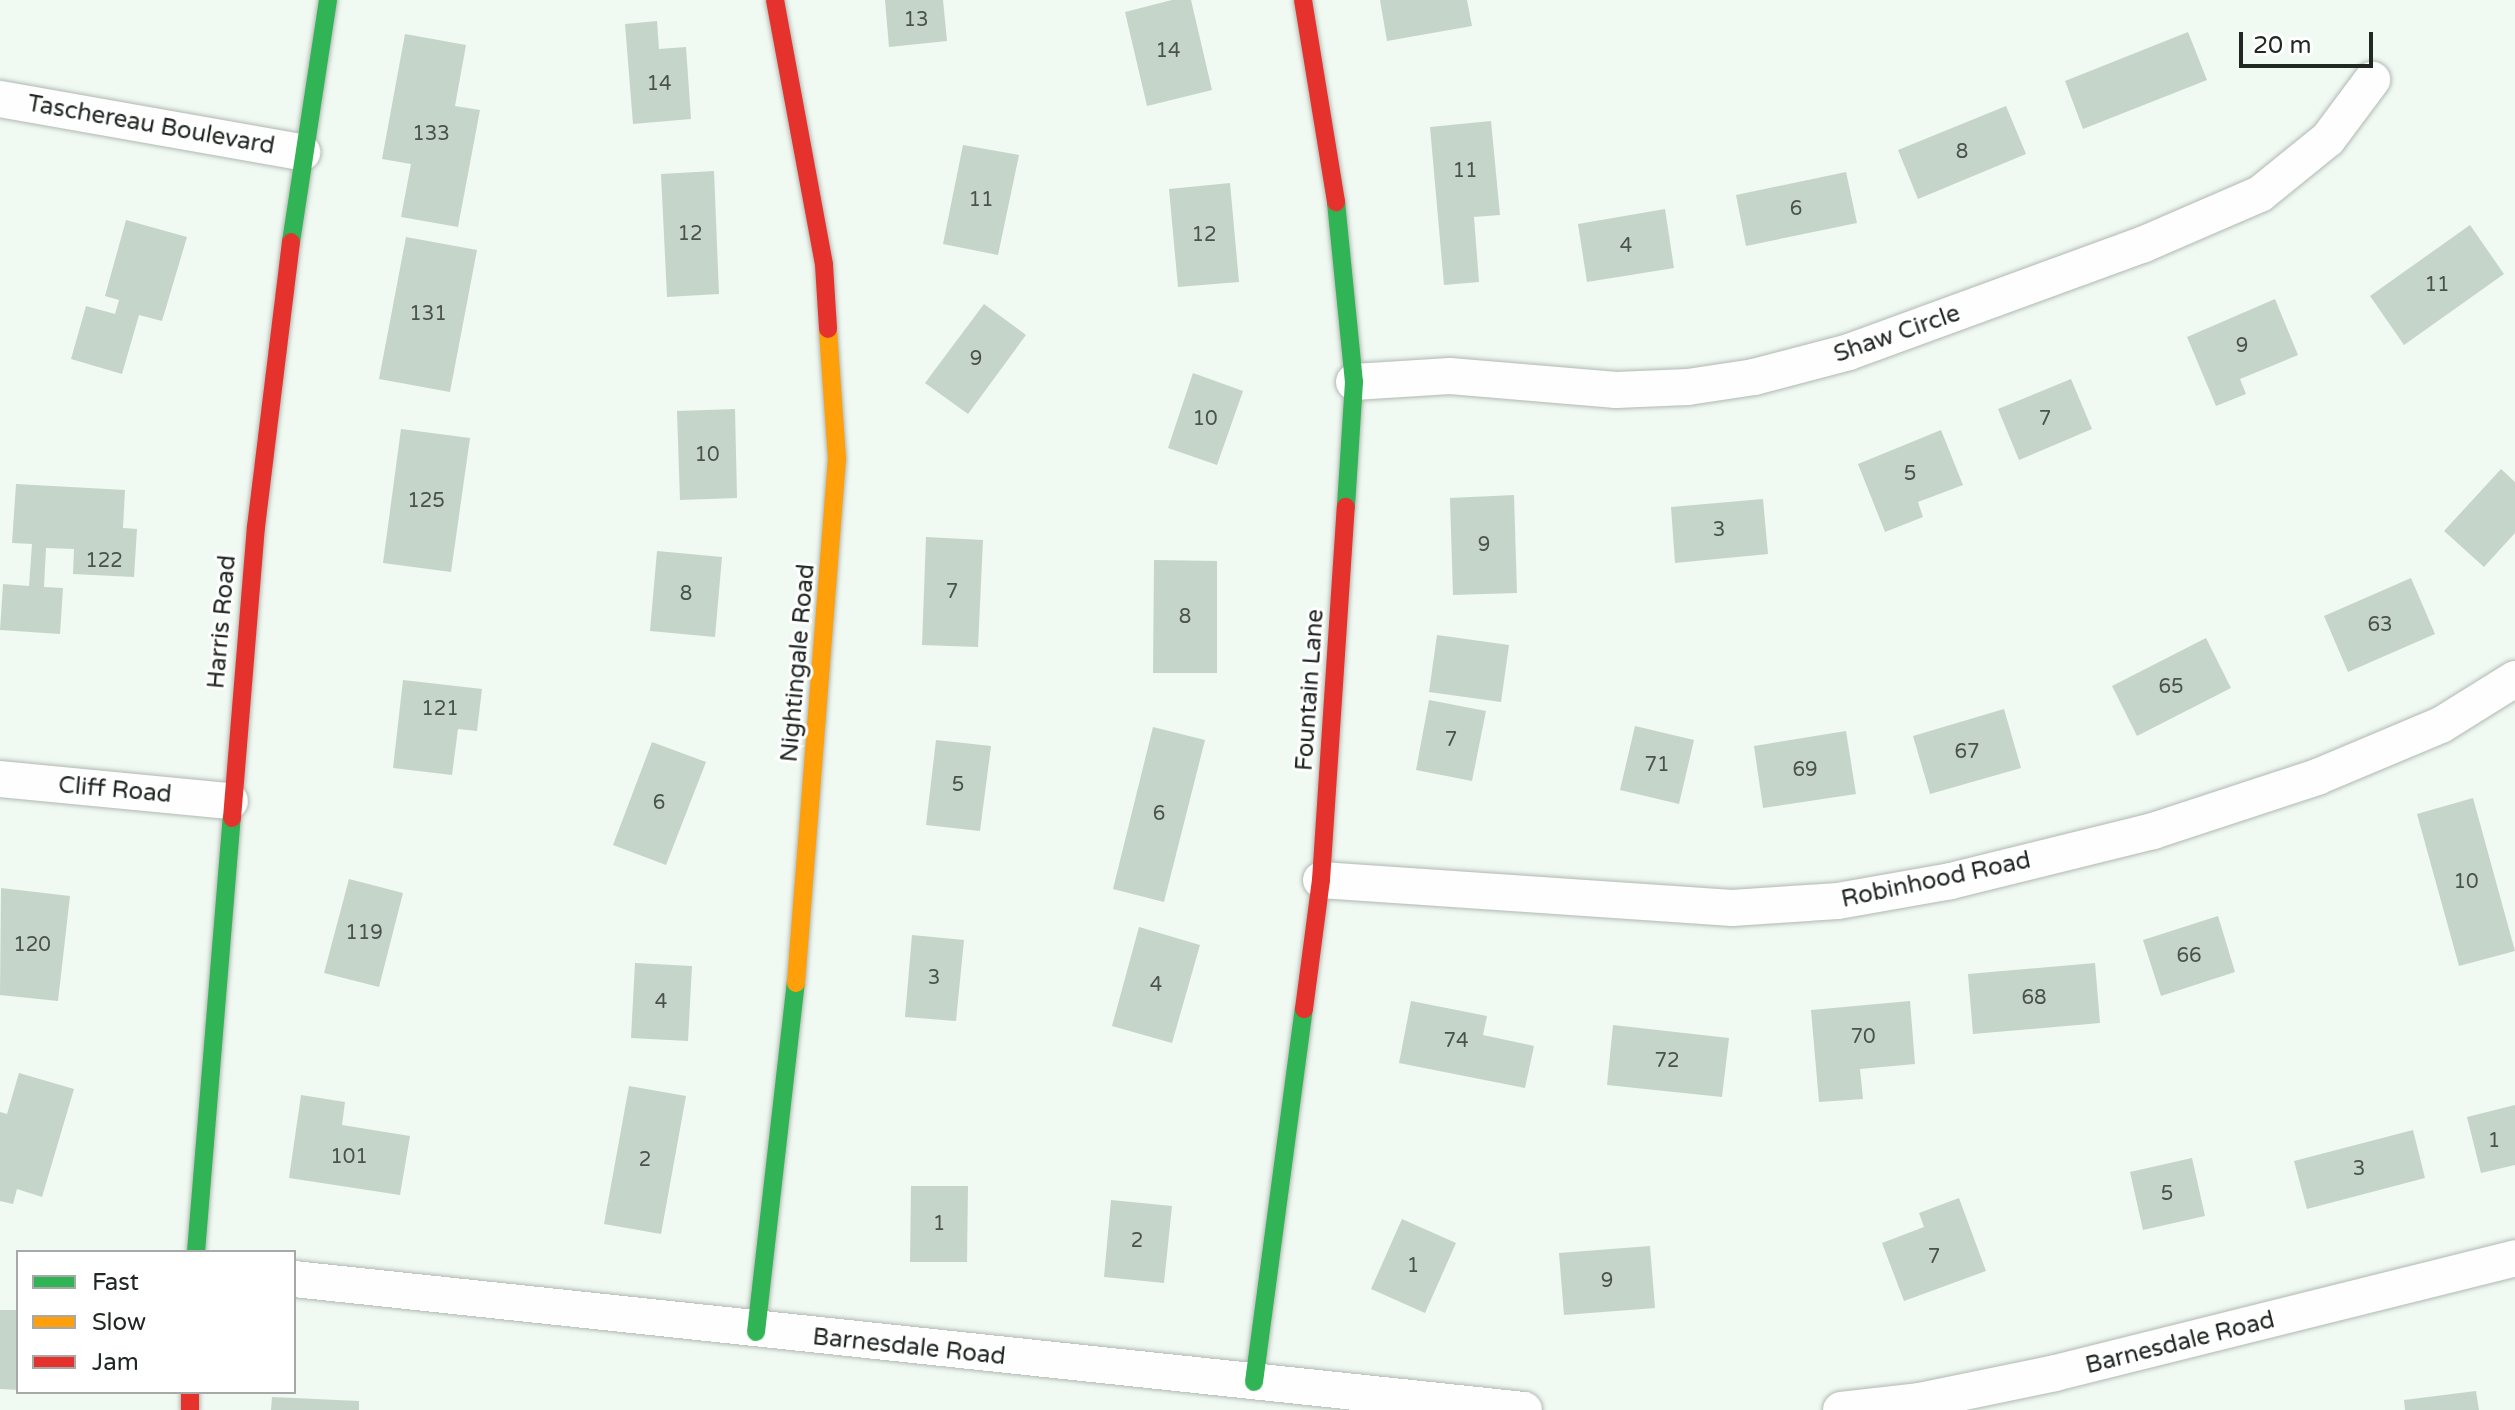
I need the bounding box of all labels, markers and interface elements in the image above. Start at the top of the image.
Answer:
house number: 13 [903,8,929,32]
scale bar [2243,16,2377,66]
text: 20 m [2253,31,2311,60]
house number: 14 [1155,39,1181,63]
house number: 14 [646,72,672,96]
street label: Taschereau Boulevard [25,89,277,161]
house number: 133 [412,122,450,146]
house number: 8 [1956,140,1968,164]
house number: 11 [1452,159,1478,183]
house number: 11 [968,188,994,212]
house number: 6 [1790,197,1802,221]
house number: 12 [677,222,703,246]
house number: 12 [1191,223,1217,247]
house number: 4 [1620,234,1632,258]
house number: 11 [2424,273,2450,297]
street label: Shaw Circle [1830,299,1964,369]
house number: 131 [409,302,447,326]
house number: 9 [2236,334,2248,358]
house number: 9 [970,347,982,371]
house number: 10 [1192,407,1218,431]
house number: 7 [2039,407,2051,431]
house number: 10 [694,443,720,467]
house number: 5 [1904,462,1916,486]
house number: 125 [407,489,445,513]
house number: 3 [1713,518,1725,542]
house number: 9 [1478,533,1490,557]
house number: 122 [85,549,123,573]
street label: Harris Road [202,554,242,690]
street label: Nightingale Road [775,563,821,763]
house number: 7 [946,580,958,604]
house number: 8 [680,582,692,606]
house number: 8 [1179,605,1191,629]
street label: Fountain Lane [1290,608,1330,772]
house number: 63 [2367,613,2393,637]
house number: 65 [2158,675,2184,699]
house number: 121 [421,697,459,721]
house number: 7 [1445,728,1457,752]
house number: 67 [1954,740,1980,764]
house number: 71 [1644,753,1670,777]
house number: 69 [1792,758,1818,782]
street label: Cliff Road [57,771,173,809]
house number: 5 [952,773,964,797]
house number: 6 [653,791,665,815]
house number: 6 [1153,802,1165,826]
street label: Robinhood Road [1839,846,2033,914]
house number: 10 [2453,870,2479,894]
house number: 119 [345,921,383,945]
house number: 120 [13,933,51,957]
house number: 66 [2176,944,2202,968]
house number: 3 [928,966,940,990]
house number: 4 [1150,973,1162,997]
house number: 68 [2021,986,2047,1010]
house number: 4 [655,990,667,1014]
house number: 70 [1850,1025,1876,1049]
house number: 74 [1443,1029,1469,1053]
house number: 72 [1654,1049,1680,1073]
house number: 1 [2488,1129,2500,1153]
house number: 101 [330,1145,368,1169]
house number: 2 [639,1148,651,1172]
house number: 3 [2353,1157,2365,1181]
house number: 5 [2161,1182,2173,1206]
house number: 1 [933,1212,945,1236]
house number: 2 [1131,1229,1143,1253]
house number: 7 [1928,1245,1940,1269]
legend [16,1250,296,1394]
house number: 1 [1407,1254,1419,1278]
text: Fast [92,1268,139,1297]
house number: 9 [1601,1269,1613,1293]
street label: Barnesdale Road [2083,1306,2277,1380]
text: Slow [92,1308,146,1337]
street label: Barnesdale Road [811,1323,1007,1371]
text: Jam [92,1348,139,1377]

